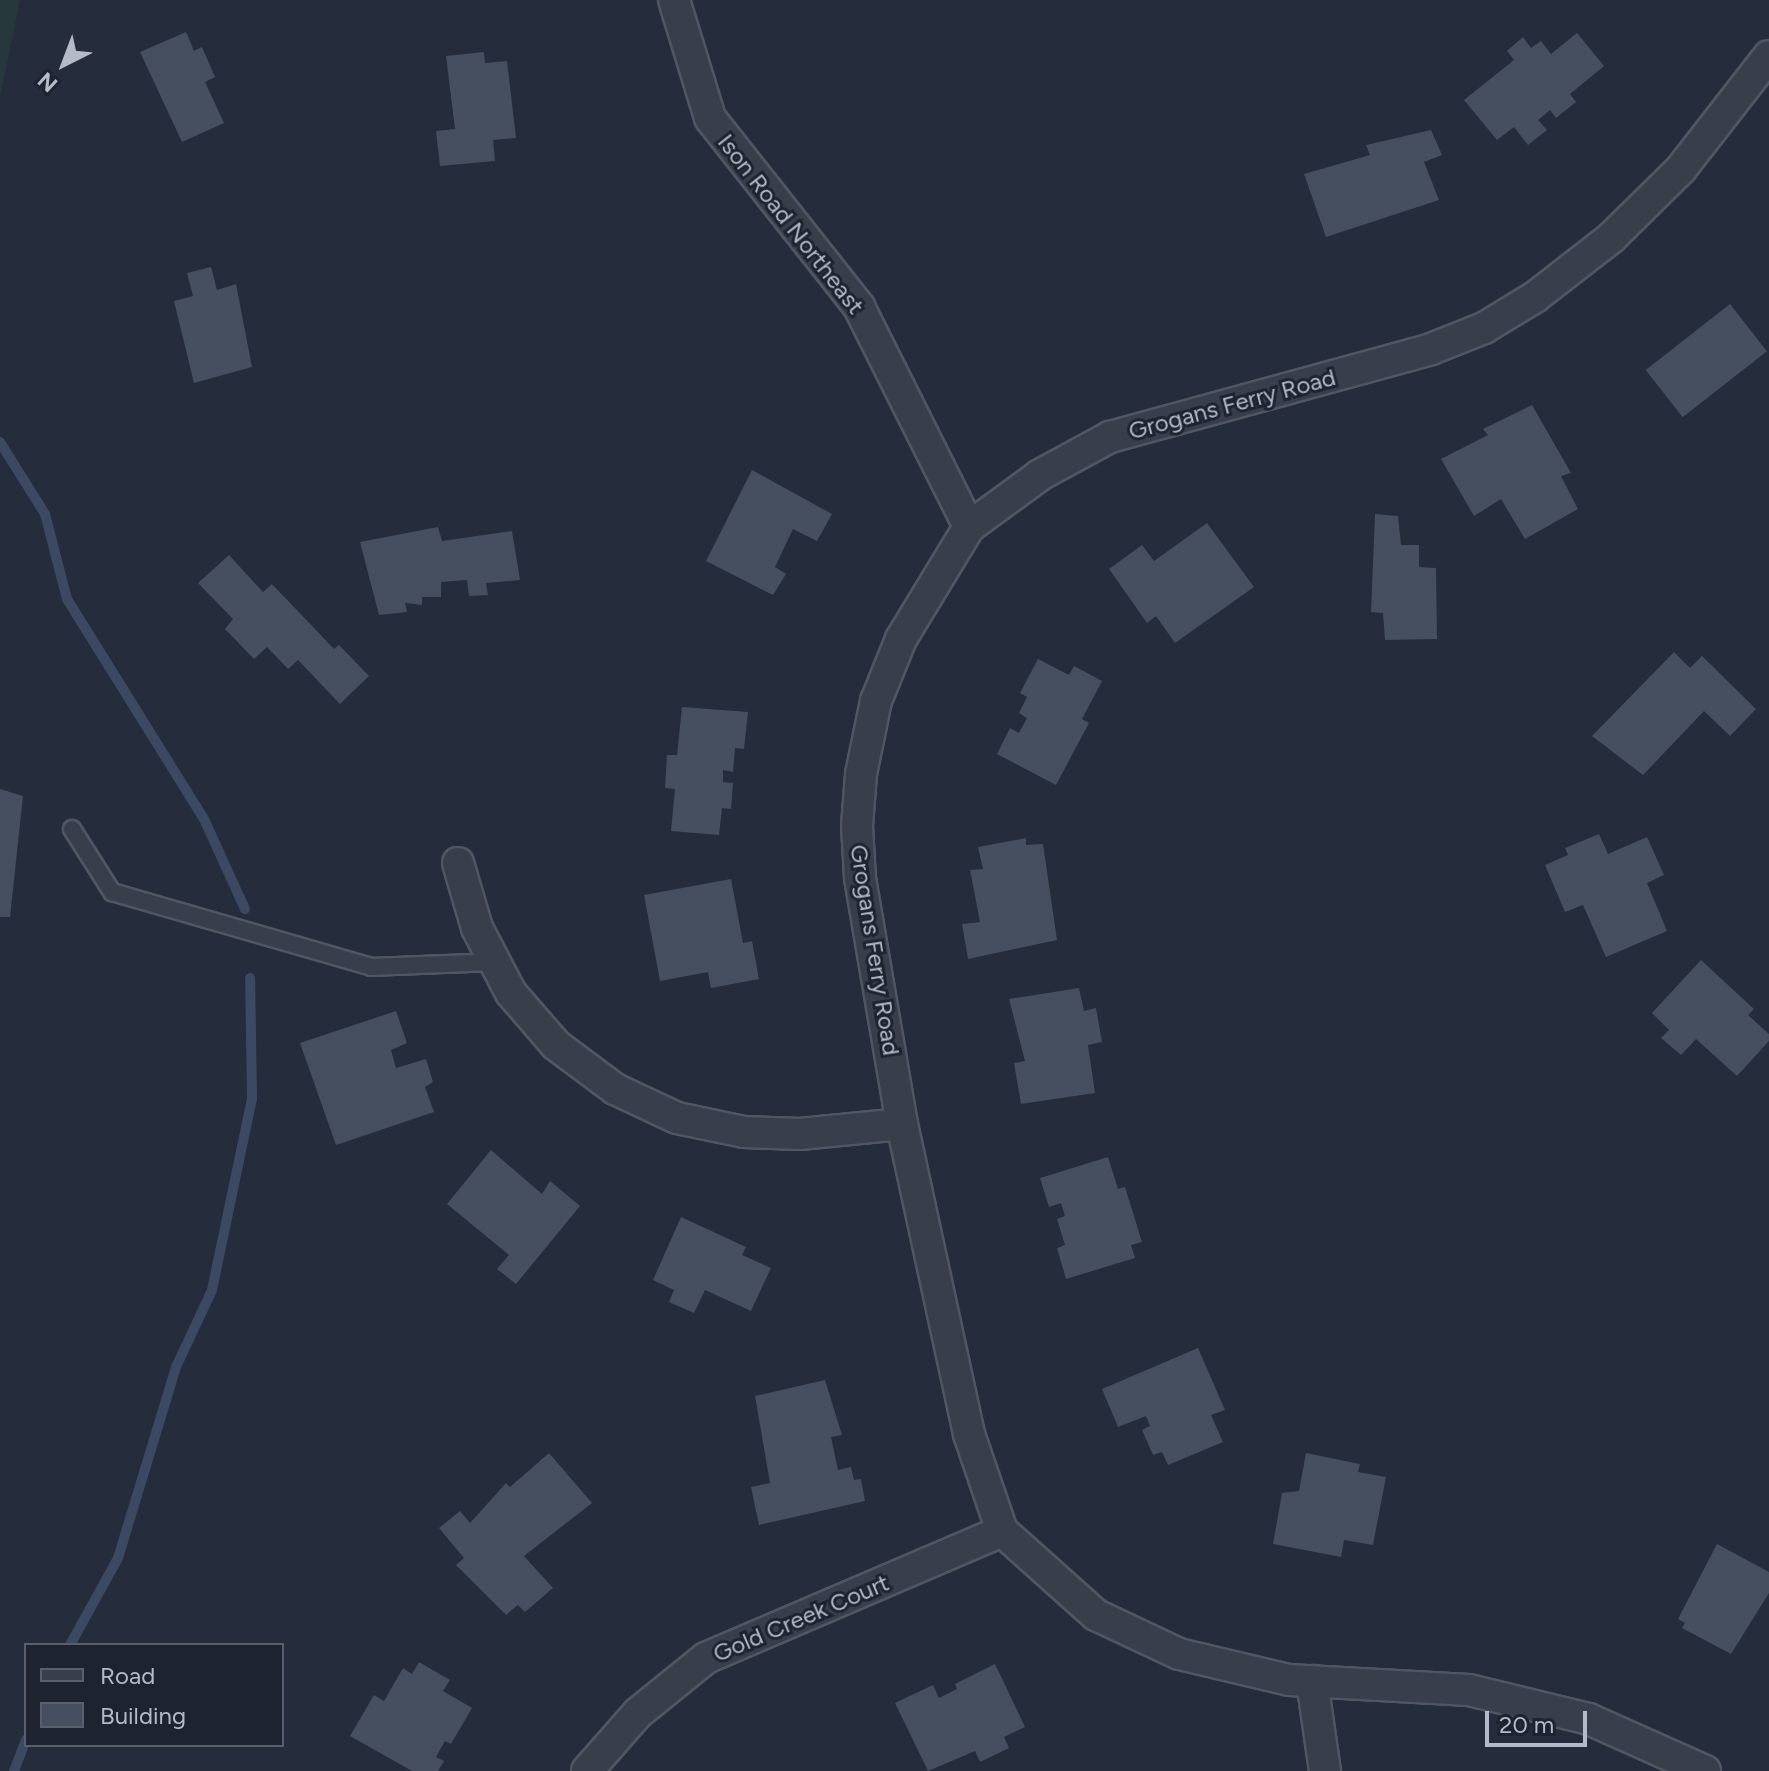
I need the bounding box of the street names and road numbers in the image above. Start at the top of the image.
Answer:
street label: Ison Road Northeast [712,128,870,320]
street label: Grogans Ferry Road [1125,363,1339,445]
street label: Grogans Ferry Road [844,842,906,1058]
street label: Gold Creek Court [709,1568,893,1668]

